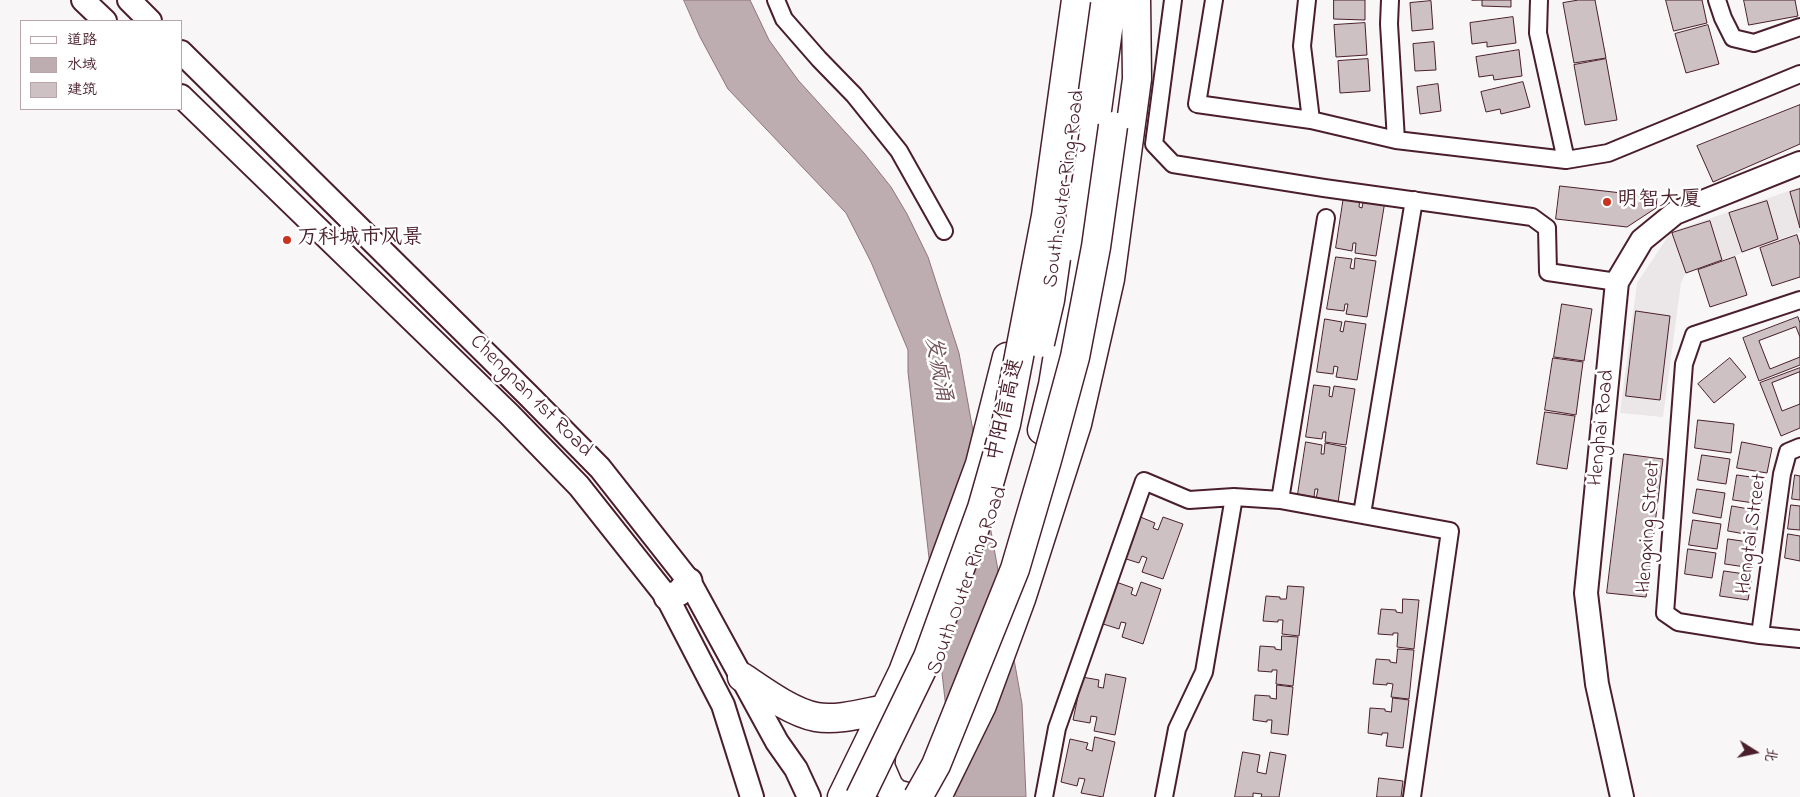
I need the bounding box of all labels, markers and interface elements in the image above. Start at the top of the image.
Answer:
legend [20,20,182,110]
text: 道路 [67,29,97,51]
text: 水域 [67,54,97,76]
text: 建筑 [67,79,97,101]
street label: South Outer Ring Road [1040,89,1092,289]
place label: 明智大厦 [1617,189,1701,215]
marker: 明智大厦 [1601,196,1613,208]
place label: 万科城市风景 [297,227,423,253]
marker: 万科城市风景 [281,234,293,246]
street label: Chengnan 1st Road [463,330,597,464]
water label: 发疯涌 [917,334,955,404]
street label: 中阳信高速 [983,356,1031,464]
street label: Henghai Road [1584,369,1622,487]
street label: Hengxing Street [1633,460,1667,594]
street label: Hengtai Street [1732,472,1774,596]
street label: South Outer Ring Road [923,483,1015,679]
north arrow [1730,727,1780,777]
text: 北 [1759,746,1782,763]

